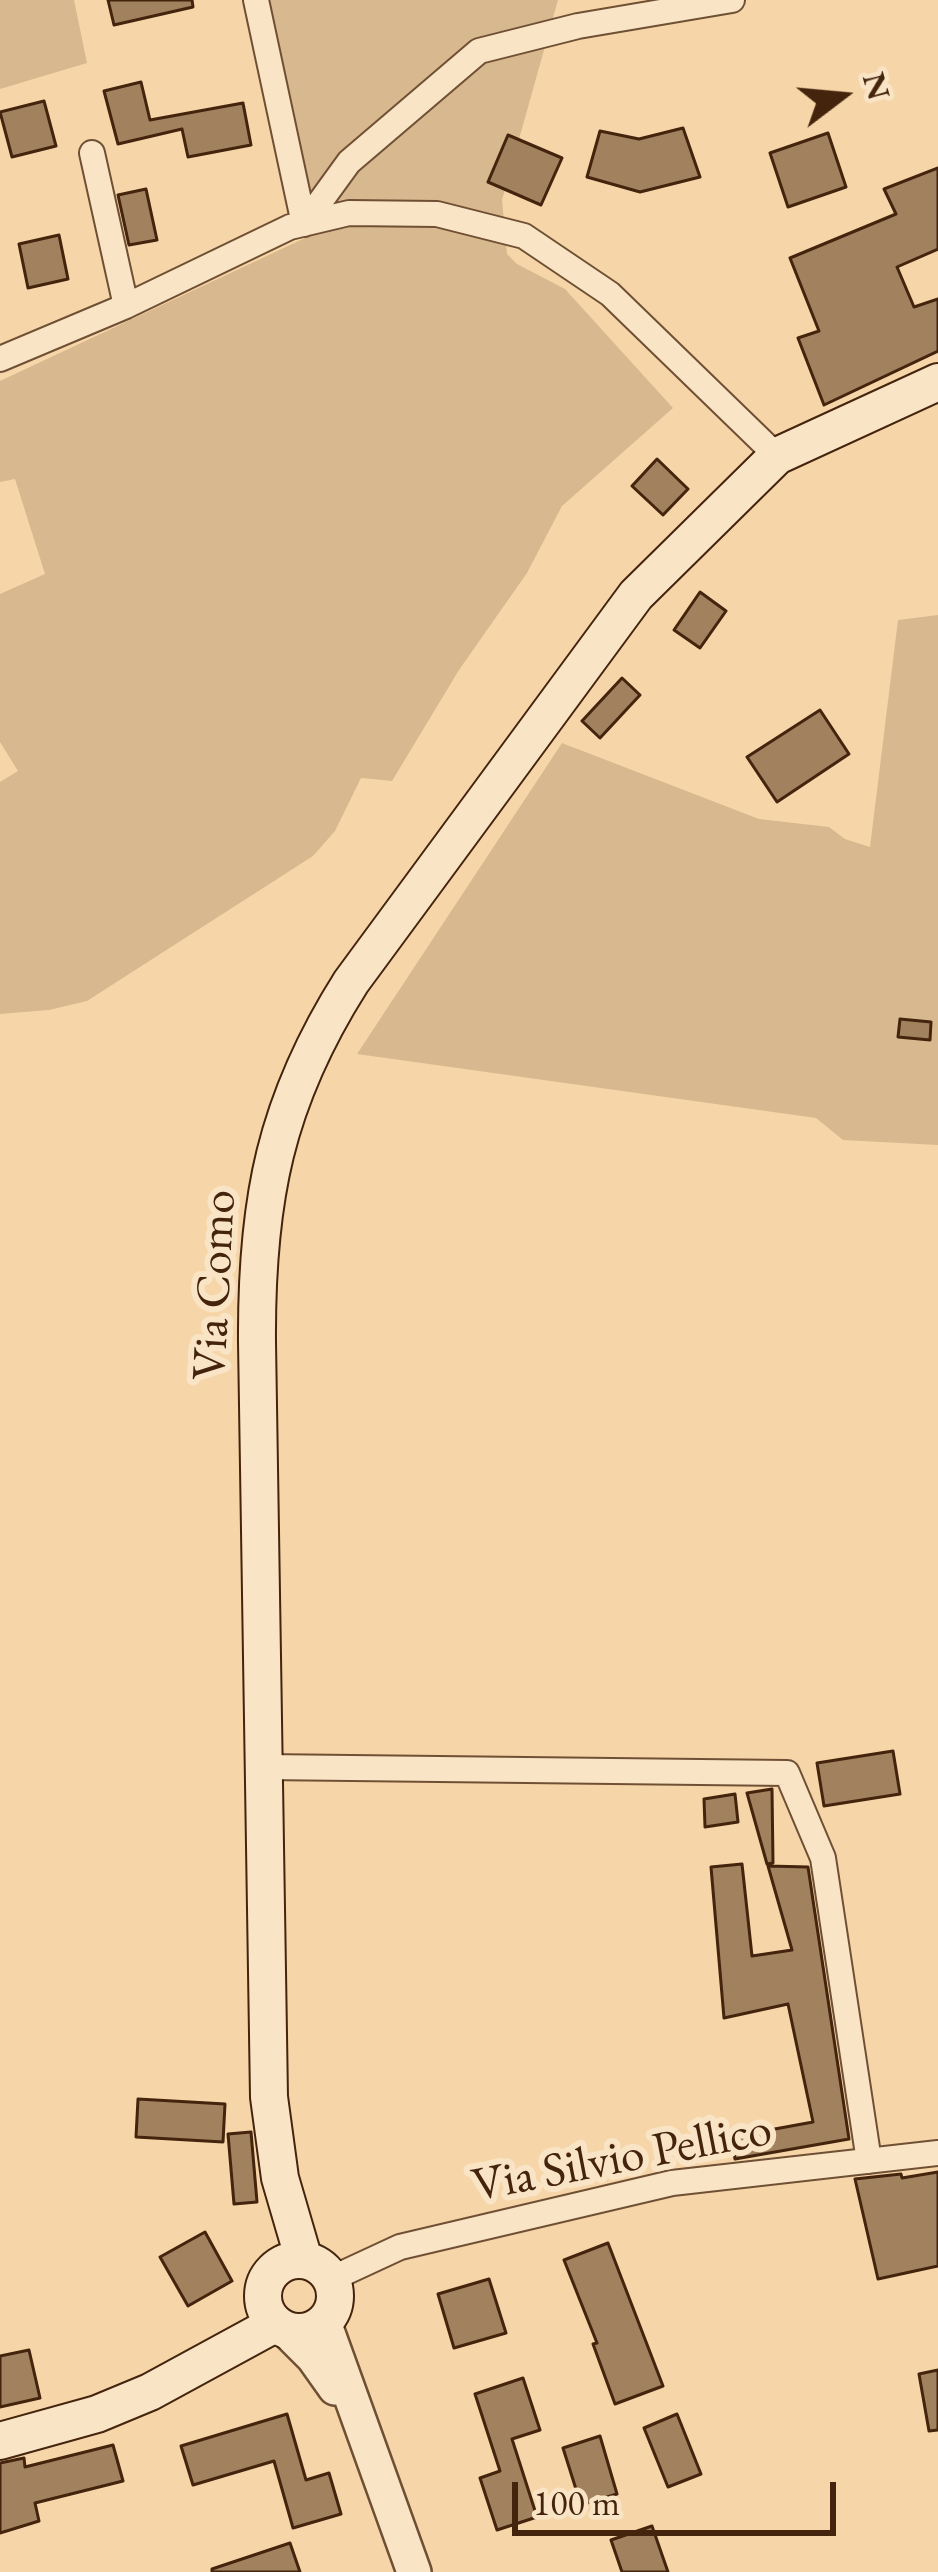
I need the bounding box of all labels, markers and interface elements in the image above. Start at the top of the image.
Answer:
north arrow [782,36,902,156]
text: N [853,67,901,105]
street label: Via Como [182,1188,250,1382]
street label: Via Silvio Pellico [468,2102,776,2216]
scale bar [518,2458,842,2532]
text: 100 m [533,2479,620,2526]

